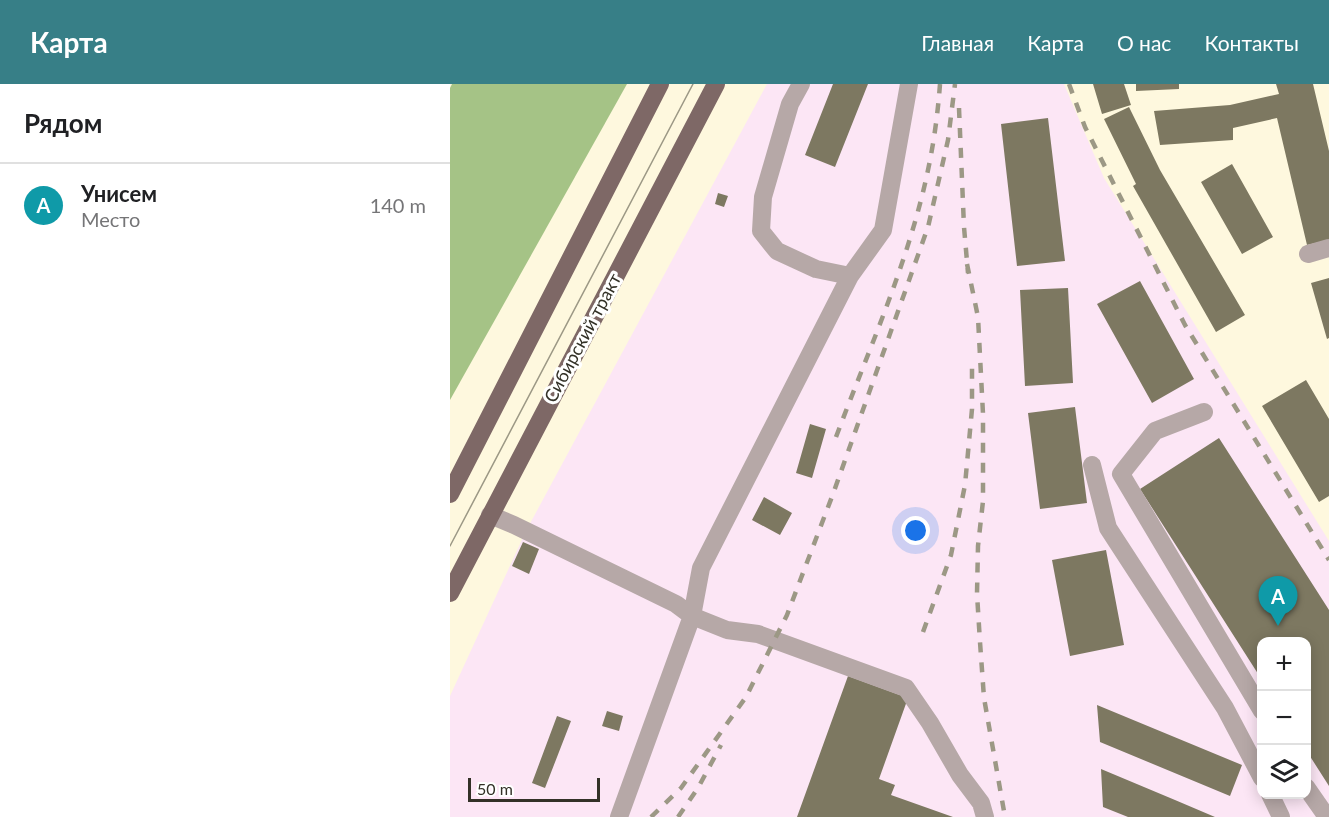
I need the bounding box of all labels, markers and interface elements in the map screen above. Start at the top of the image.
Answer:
text: Карта [30,25,108,59]
text: Главная [921,30,994,55]
text: Карта [1027,30,1084,55]
text: О нас [1117,30,1171,55]
text: Контакты [1204,30,1299,55]
text: Рядом [24,107,102,139]
text: Унисем [81,180,157,207]
text: A [37,193,50,217]
text: 140 m [370,193,426,217]
text: Место [81,207,140,231]
street label: Сибирский тракт [539,269,625,406]
your location [901,516,930,545]
pin: A [1258,576,1298,626]
map controls [1257,637,1311,799]
button: + [1257,637,1311,691]
button: − [1257,691,1311,745]
button: layers [1257,745,1311,799]
scale bar [468,775,600,802]
text: 50 m [477,779,513,798]

